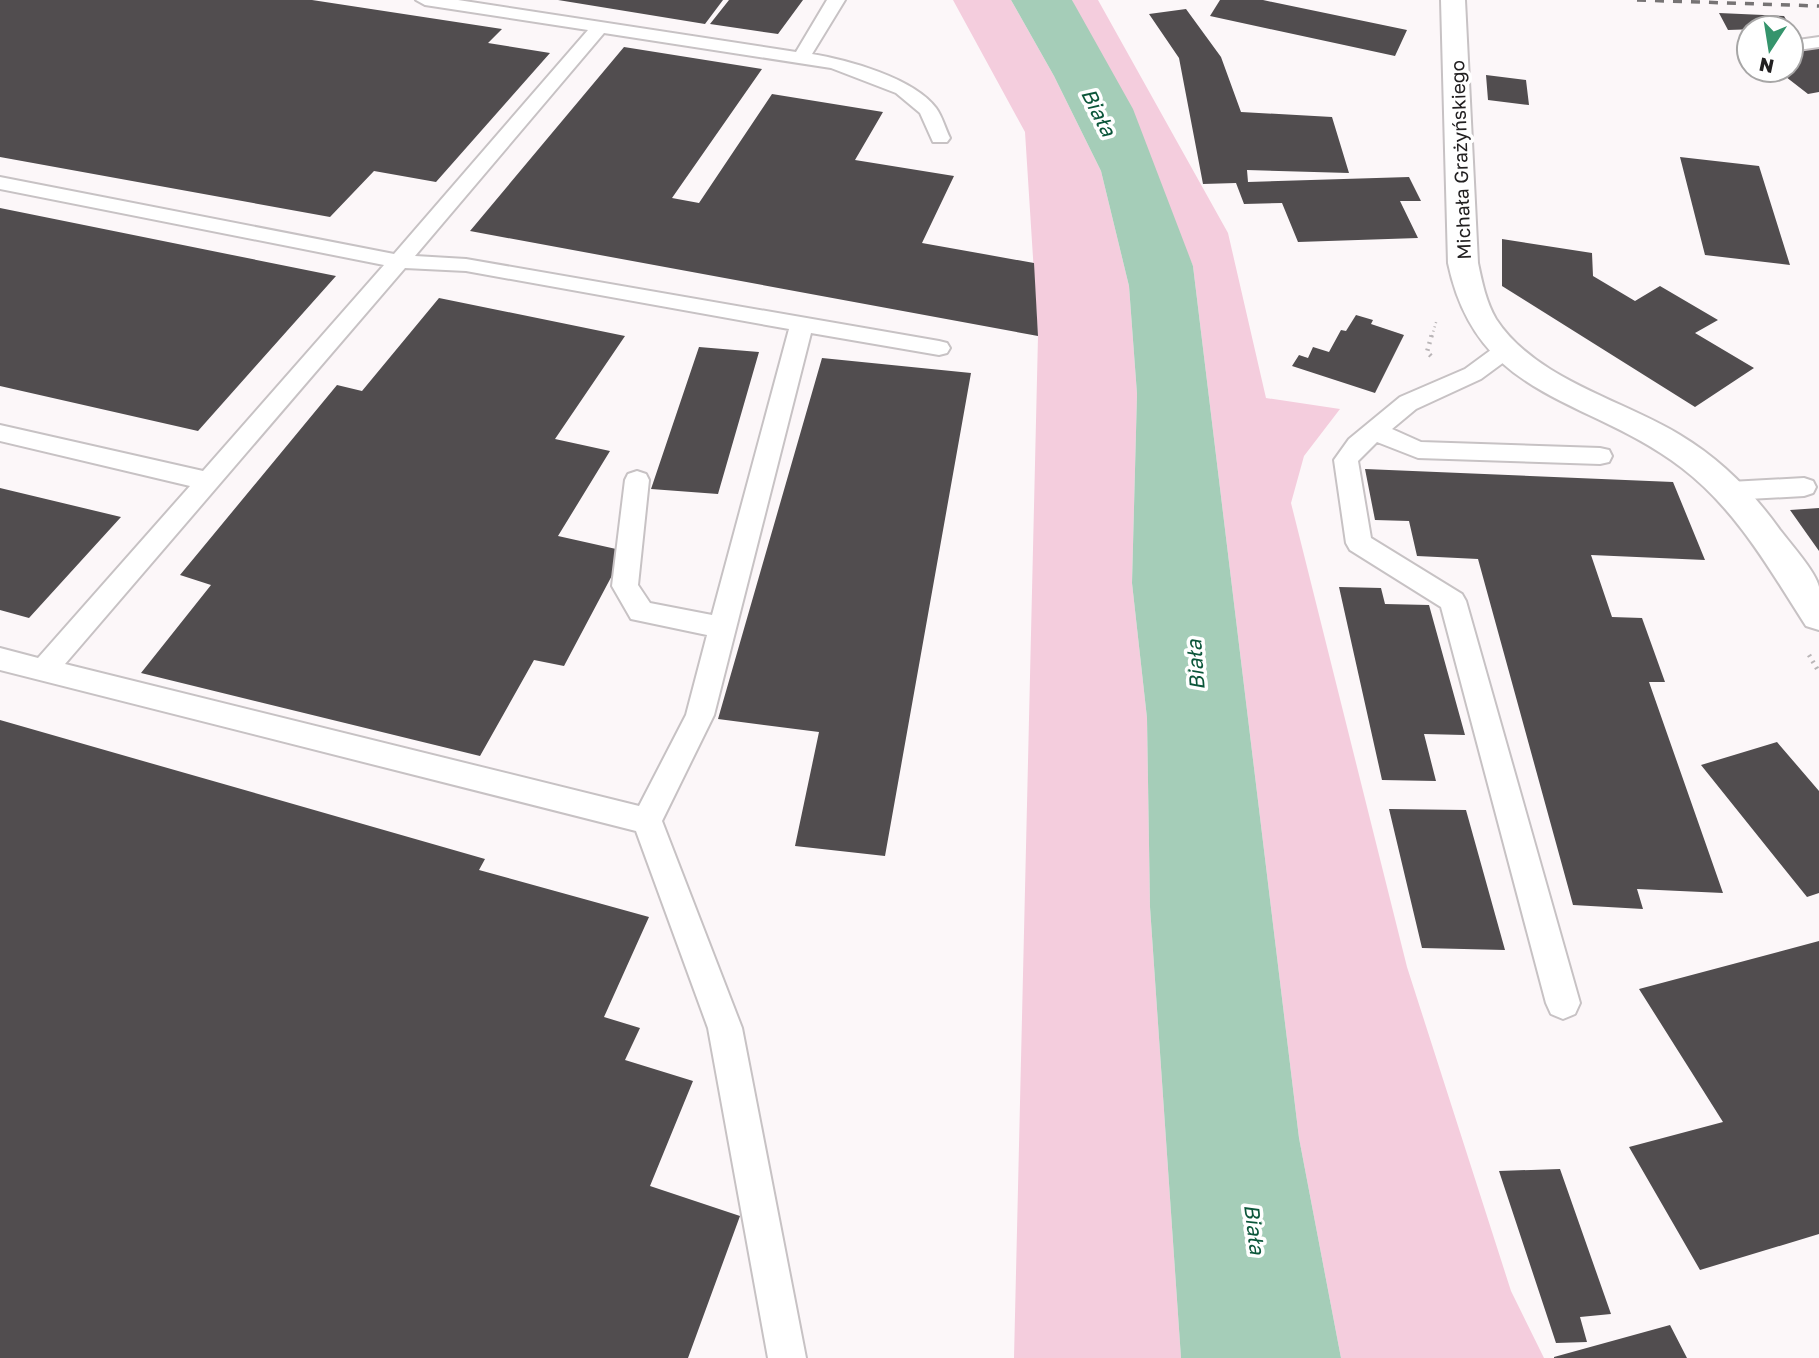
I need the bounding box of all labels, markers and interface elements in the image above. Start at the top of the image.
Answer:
north arrow [1735,14,1805,84]
text: N [1757,53,1776,79]
street label: Michała Grażyńskiego [1445,60,1475,260]
water label: Biała [1076,84,1123,141]
water label: Biała [1180,638,1210,691]
water label: Biała [1239,1202,1271,1257]

